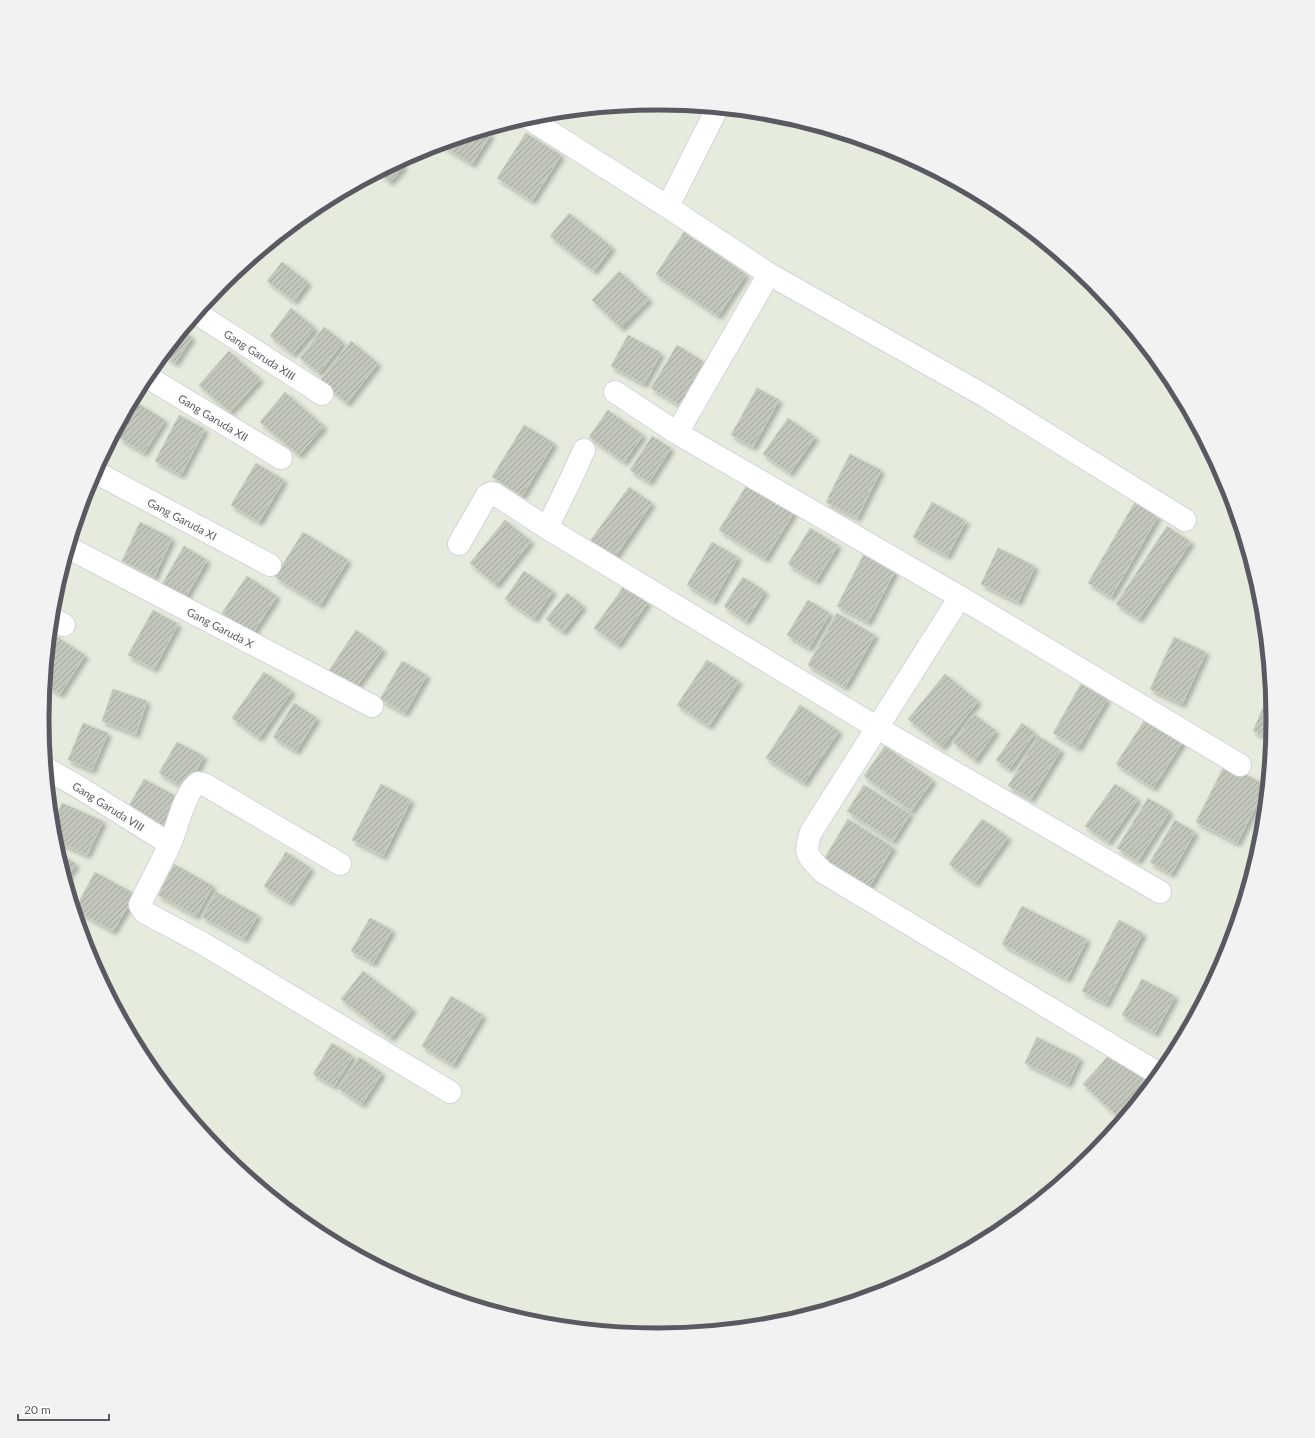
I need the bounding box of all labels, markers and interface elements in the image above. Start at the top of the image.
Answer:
street label: Gang Garuda XIII [222,326,298,382]
street label: Gang Garuda XII [176,391,251,443]
street label: Gang Garuda XI [146,495,219,542]
street label: Gang Garuda X [185,604,257,650]
street label: Gang Garuda VIII [70,778,147,833]
scale bar [18,1396,109,1422]
text: 20 m [24,1402,51,1417]

